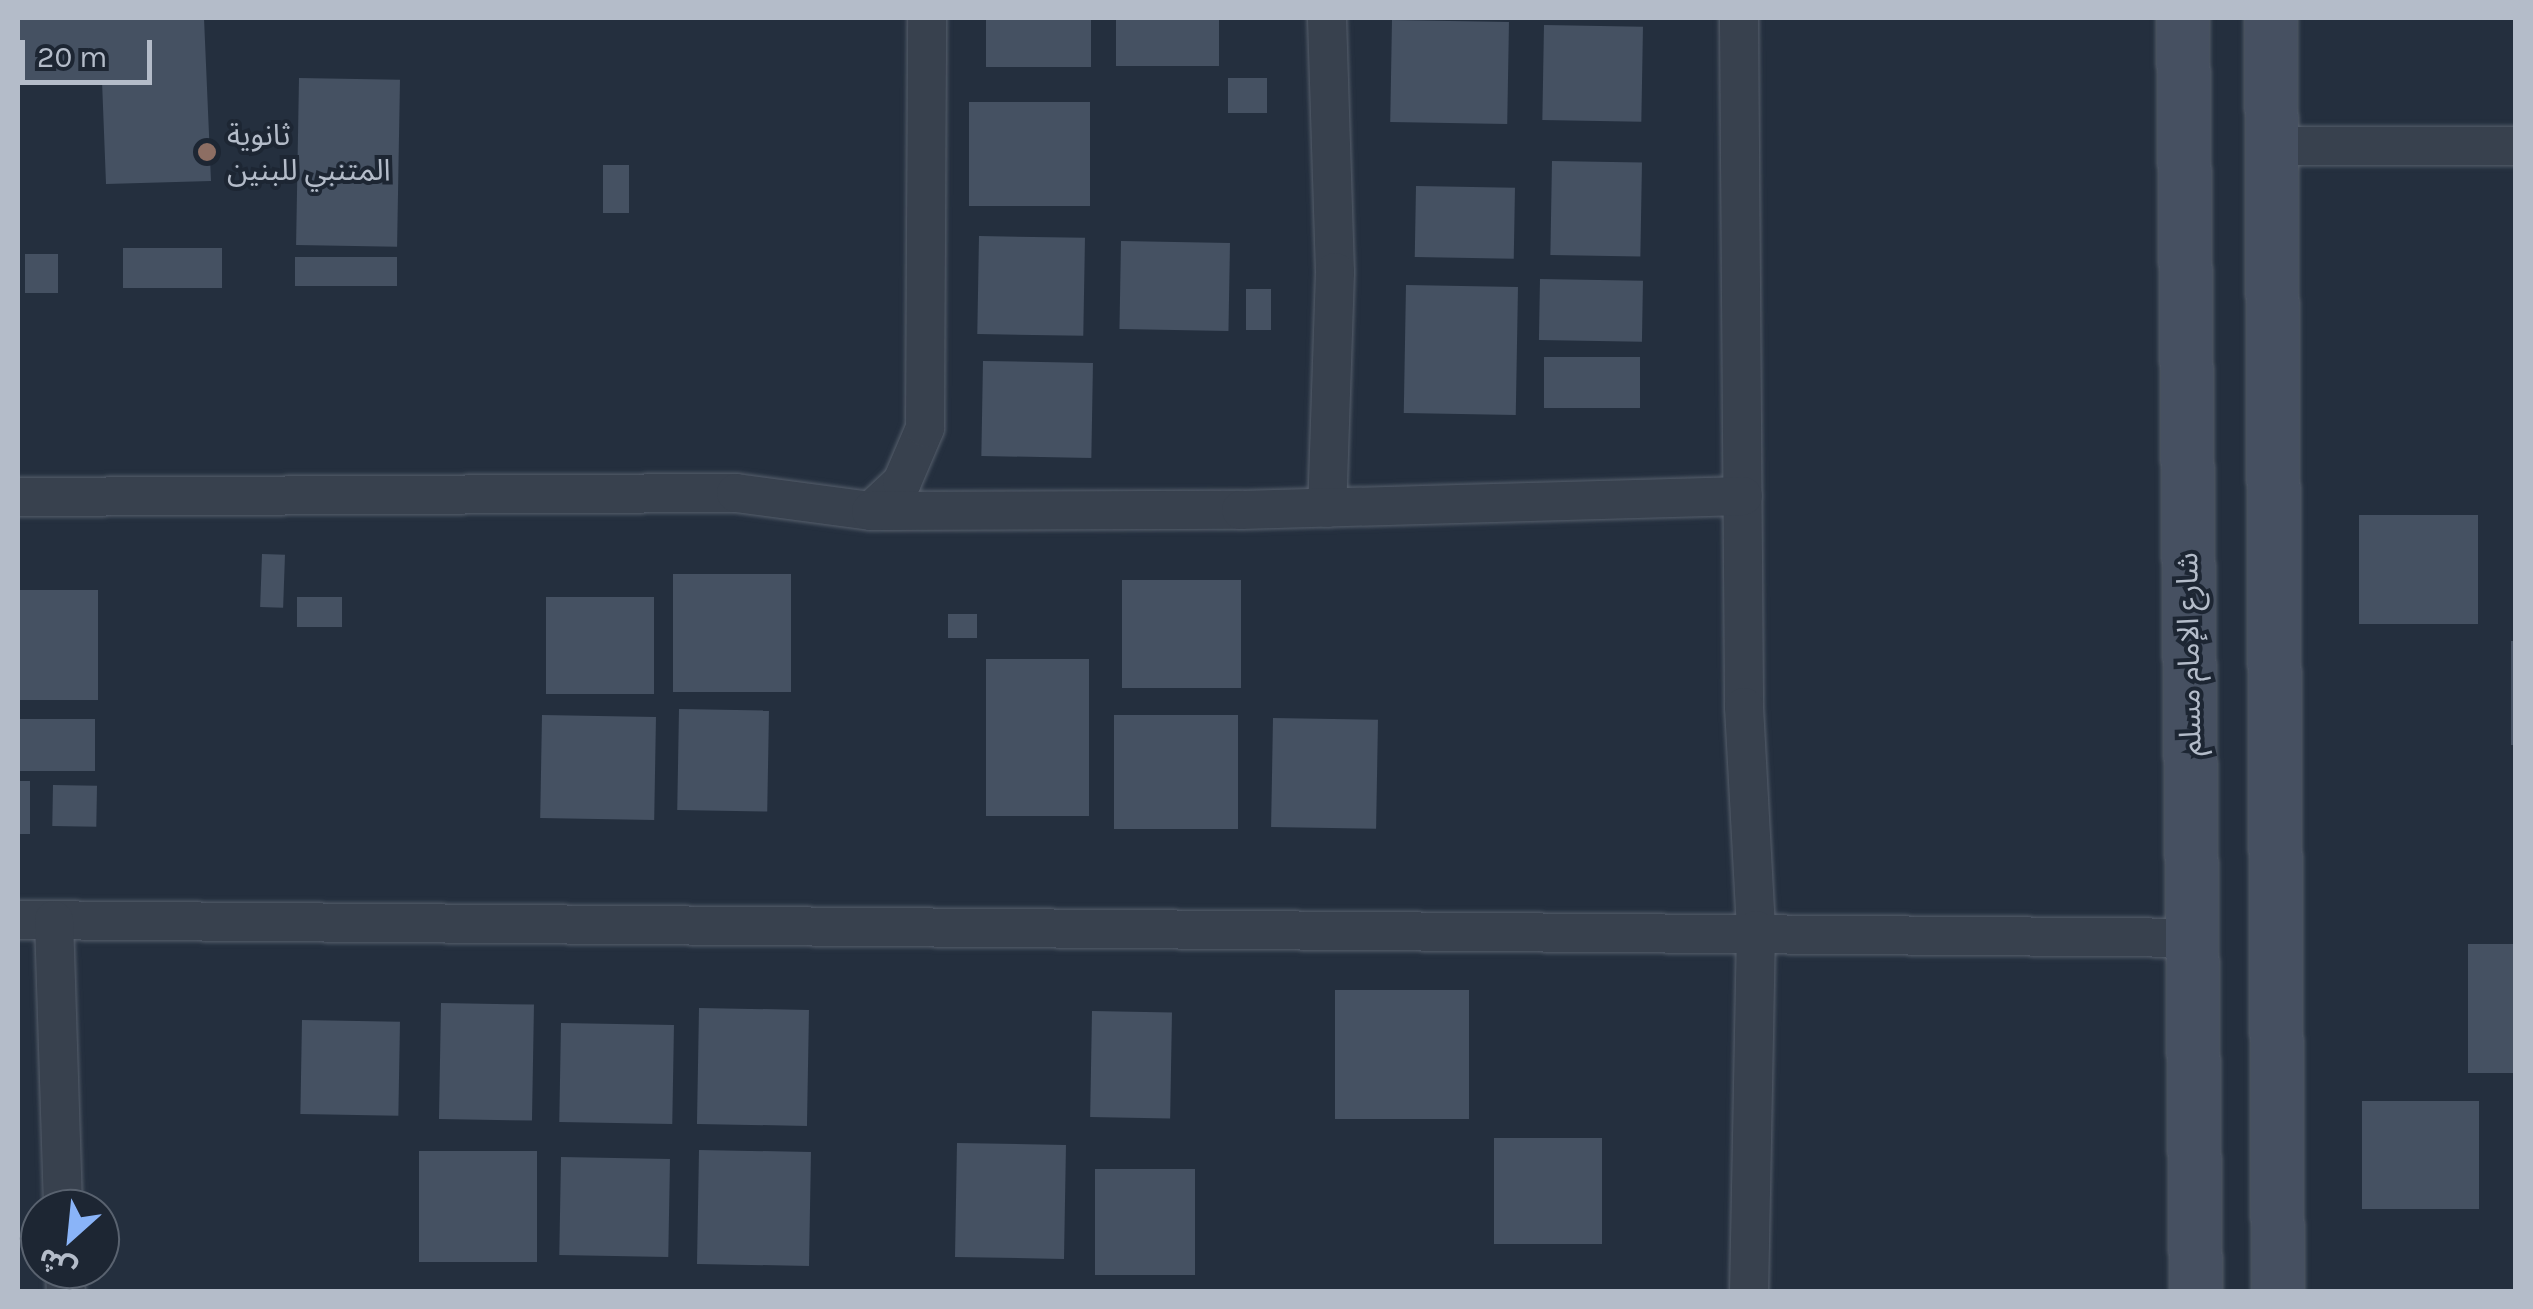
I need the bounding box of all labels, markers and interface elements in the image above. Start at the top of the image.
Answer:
scale bar [25,20,158,82]
text: 20 m [37,39,107,75]
place label: ثانوية المتنبي للبنين [227,117,391,188]
marker: ثانوية المتنبي للبنين [196,141,218,163]
street label: شارع الإمام مسلم [2169,552,2209,756]
north arrow [20,1189,120,1289]
text: ش [32,1241,82,1288]

